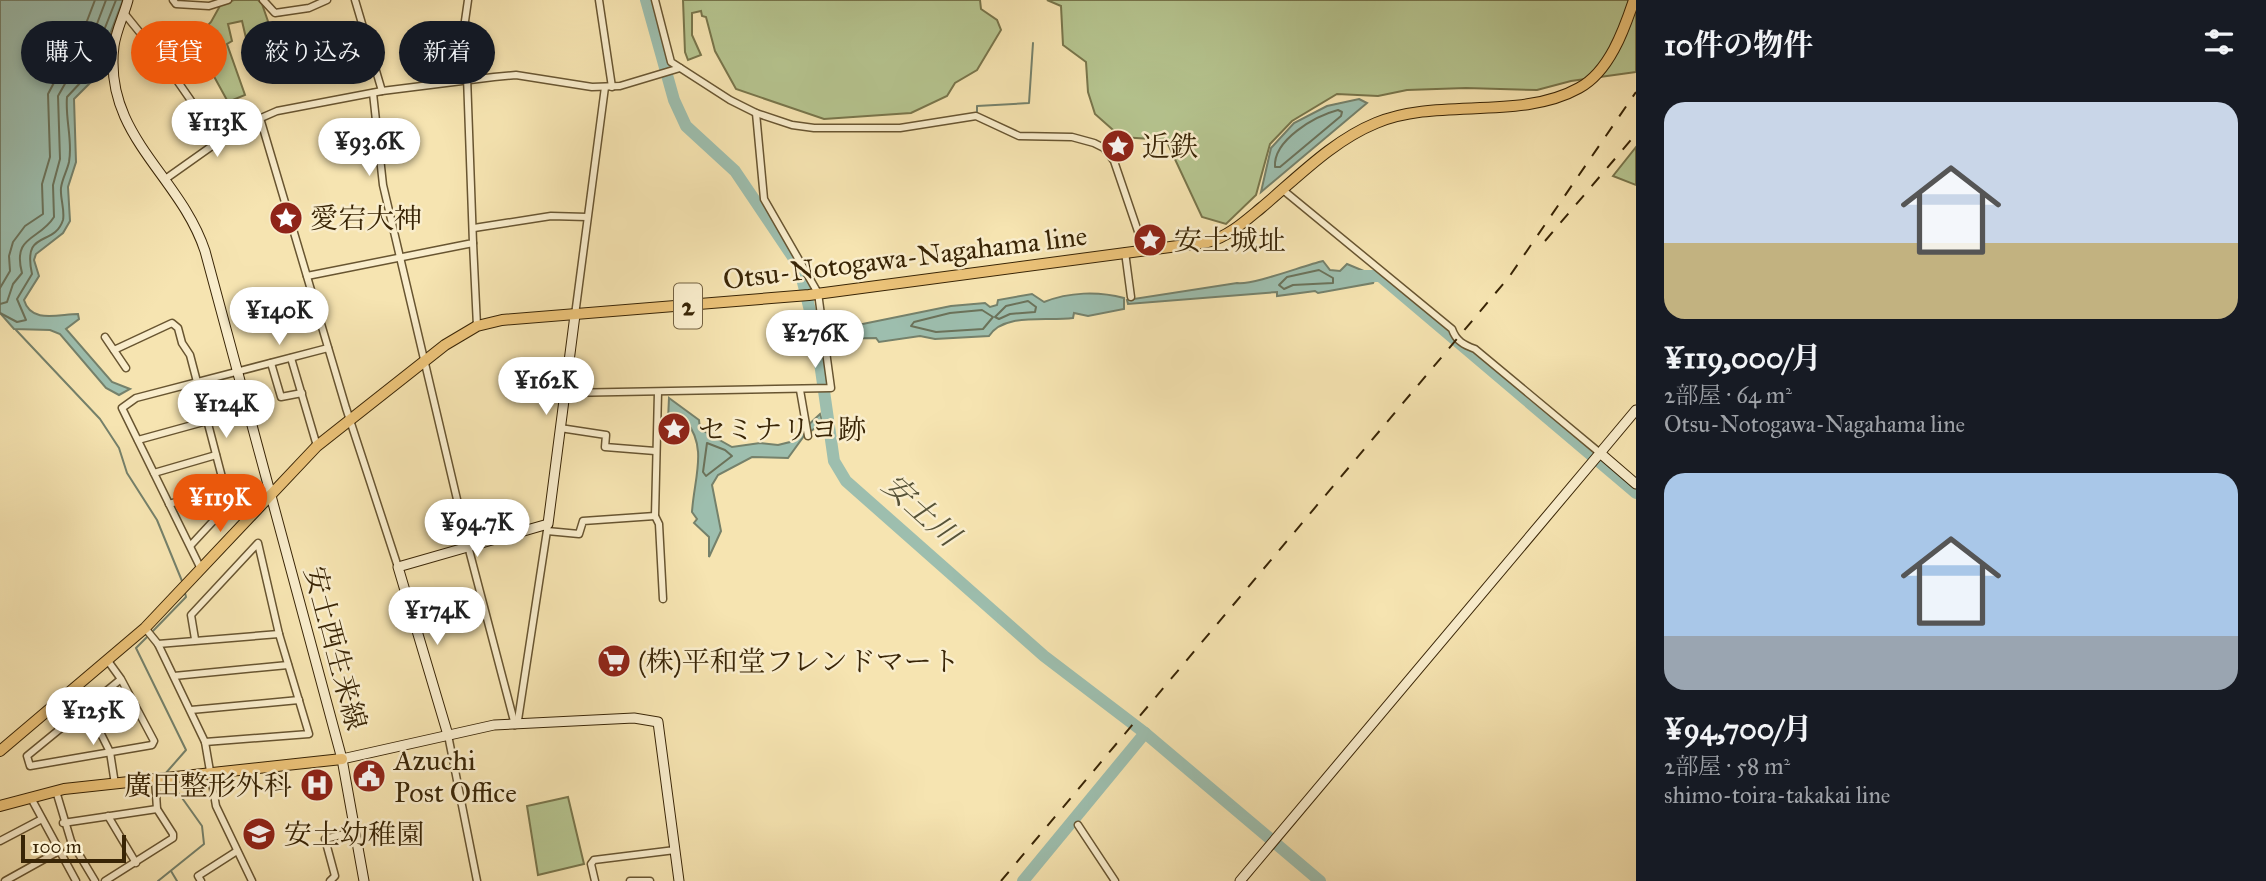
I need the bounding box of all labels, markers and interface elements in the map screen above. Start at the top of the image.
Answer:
chip: 購入 [21,21,117,84]
chip: 賃貸 [131,21,227,84]
chip: 絞り込み [241,21,385,84]
chip: 新着 [399,21,495,84]
icon: filters [2200,23,2238,61]
text: 10件の物件 [1664,27,1813,63]
pin: ¥113K [168,100,266,159]
text: ¥113K [188,108,246,136]
pin: ¥93.6K [312,118,426,178]
text: ¥93.6K [334,127,404,155]
place icon: 近鉄 [1099,127,1137,165]
place label: 近鉄 [1142,129,1198,164]
icon: home [1888,147,2014,273]
place icon: 愛宕大神 [267,199,305,237]
place label: 愛宕大神 [310,201,422,236]
street label: Otsu-Notogawa-Nagahama line [721,218,1089,297]
place icon: 安土城址 [1131,221,1169,259]
place label: 安土城址 [1174,223,1286,258]
road number: 2 [674,284,702,328]
pin: ¥140K [230,288,328,347]
text: ¥140K [246,296,312,324]
pin: ¥276K [766,310,864,370]
text: ¥276K [782,319,848,347]
text: ¥119,000/月 [1664,340,1822,376]
pin: ¥162K [497,358,595,417]
text: ¥162K [514,366,578,394]
pin: ¥124K [177,380,275,440]
text: 2部屋 · 64 m² [1664,381,1792,409]
text: ¥124K [194,389,258,417]
place icon: セミナリヨ跡 [655,410,693,448]
text: Otsu-Notogawa-Nagahama line [1664,410,1965,438]
place label: セミナリヨ跡 [698,412,866,447]
water label: 安土川 [876,467,969,555]
pin: ¥119K [171,475,269,534]
text: ¥119K [189,483,251,511]
pin: ¥94.7K [420,500,534,559]
text: ¥94.7K [441,508,513,536]
icon: home [1888,518,2014,644]
street label: 安土西生来線 [297,562,374,734]
pin: ¥174K [388,588,486,647]
text: ¥174K [404,596,470,624]
supermarket icon: (株)平和堂フレンドマート [595,642,633,680]
place label: (株)平和堂フレンドマート [638,644,960,679]
pin: ¥125K [44,688,142,747]
text: ¥125K [62,696,124,724]
text: ¥94,700/月 [1664,711,1812,747]
place label: Azuchi Post Office [393,743,517,810]
text: 2部屋 · 58 m² [1664,752,1790,780]
public building icon: Azuchi Post Office [350,757,388,795]
hospital icon: 廣田整形外科 [298,766,336,804]
place label: 廣田整形外科 [124,768,292,803]
text: shimo-toira-takakai line [1664,781,1890,809]
school or university icon: 安土幼稚園 [240,815,278,853]
place label: 安土幼稚園 [284,817,424,852]
scale bar [21,832,126,864]
text: 100 m [32,835,82,858]

